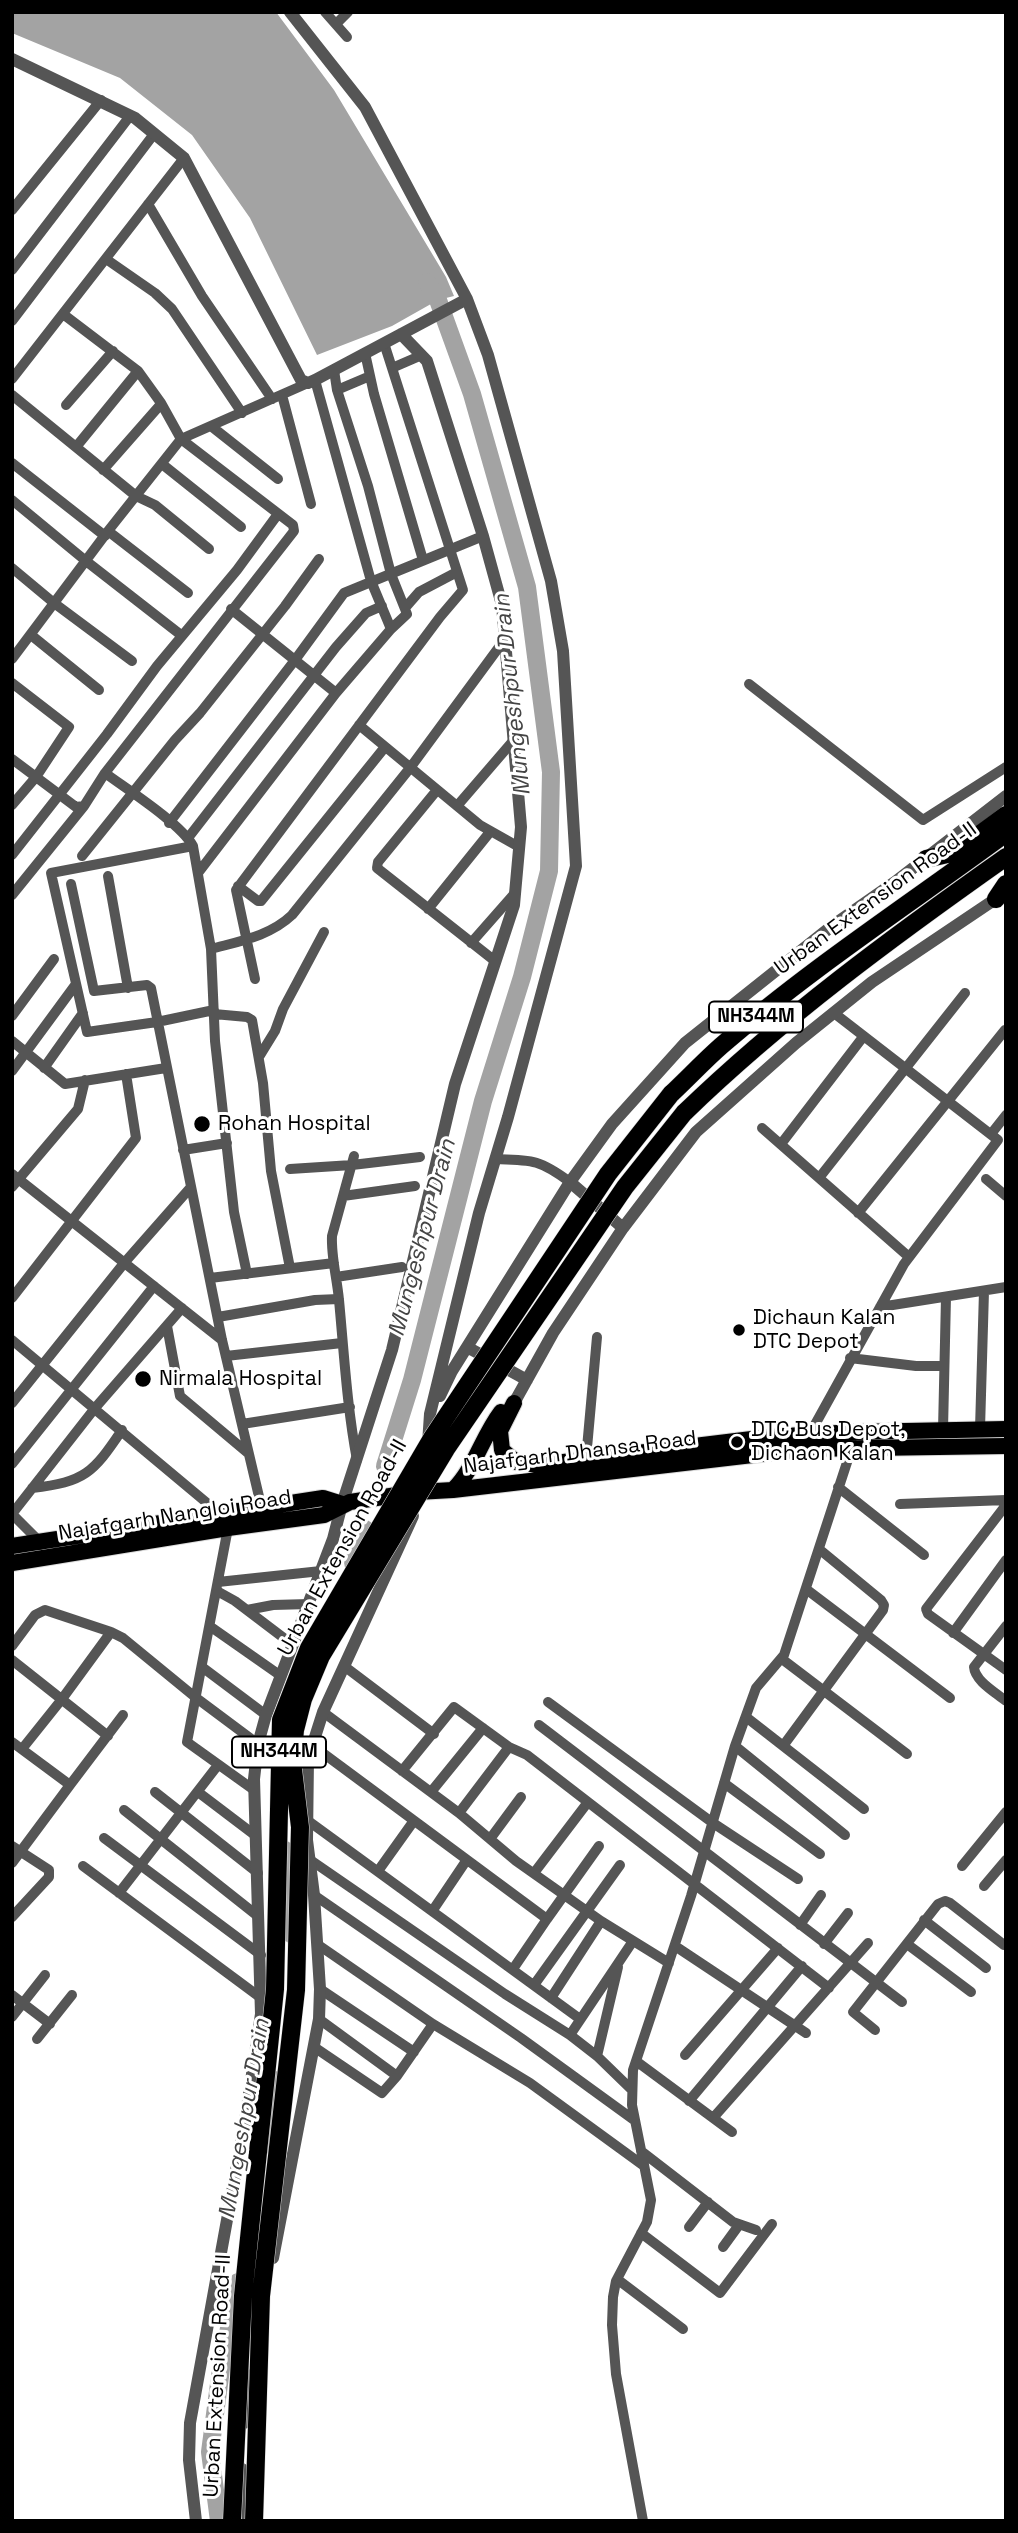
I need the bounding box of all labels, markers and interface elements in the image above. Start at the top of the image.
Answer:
water label: Mungeshpur Drain [489,593,537,797]
street label: Urban Extension Road-II [770,817,982,981]
road number: NH344M [709,1001,803,1032]
place label: Rohan Hospital [218,1111,371,1137]
marker: Rohan Hospital [192,1114,212,1134]
water label: Mungeshpur Drain [383,1137,463,1339]
place label: Dichaun Kalan DTC Depot [753,1305,895,1355]
marker: Dichaun Kalan DTC Depot [731,1322,747,1338]
place label: Nirmala Hospital [159,1366,322,1392]
marker: Nirmala Hospital [133,1369,153,1389]
place label: DTC Bus Depot, Dichaon Kalan [751,1417,905,1467]
street label: Najafgarh Dhansa Road [462,1426,698,1480]
marker: DTC Bus Depot, Dichaon Kalan [729,1434,745,1450]
street label: Urban Extension Road-II [273,1435,413,1661]
street label: Najafgarh Nangloi Road [57,1485,293,1547]
road number: NH344M [232,1736,326,1768]
water label: Mungeshpur Drain [214,2017,276,2221]
street label: Urban Extension Road-II [199,2254,237,2498]

